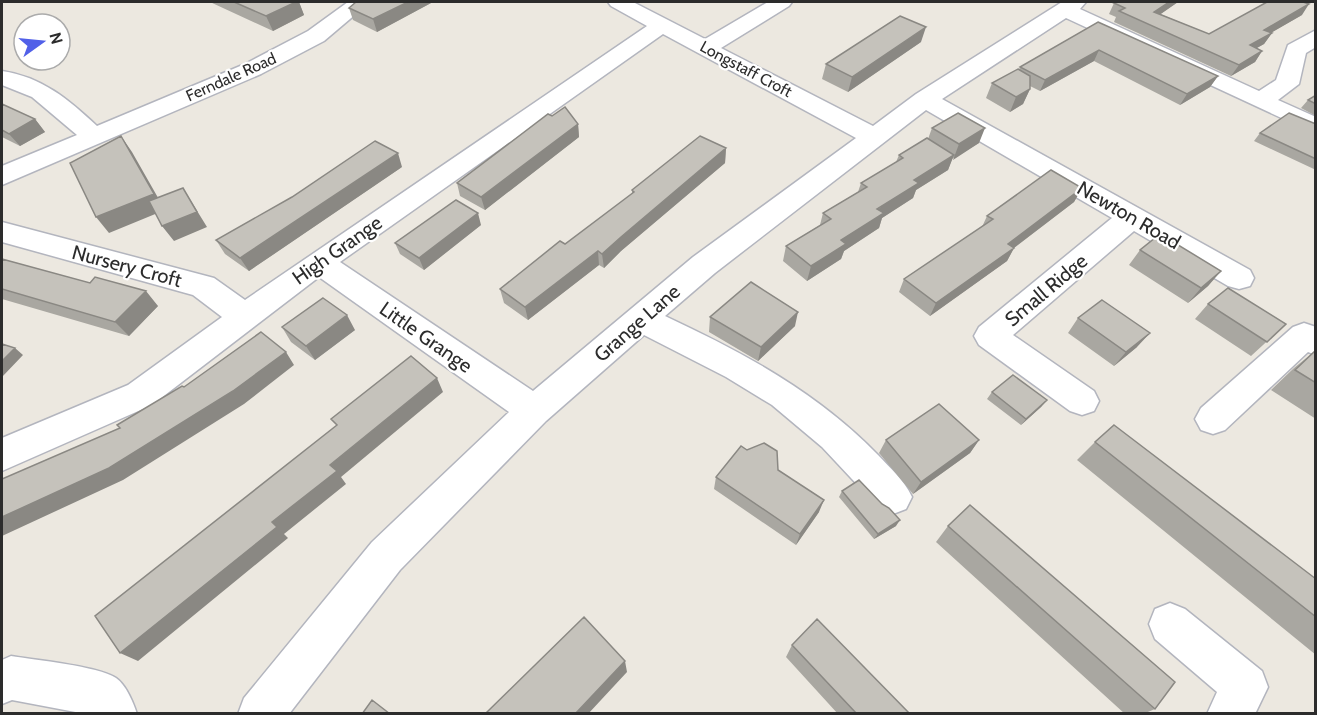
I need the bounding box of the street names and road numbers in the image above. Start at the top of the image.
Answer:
street label: Longstaff Croft [697,37,796,101]
street label: Ferndale Road [183,49,279,105]
street label: Newton Road [1073,176,1185,254]
street label: High Grange [288,210,386,290]
street label: Nursery Croft [70,240,185,292]
street label: Small Ridge [1000,249,1092,331]
street label: Grange Lane [589,279,685,367]
street label: Little Grange [375,296,477,378]

